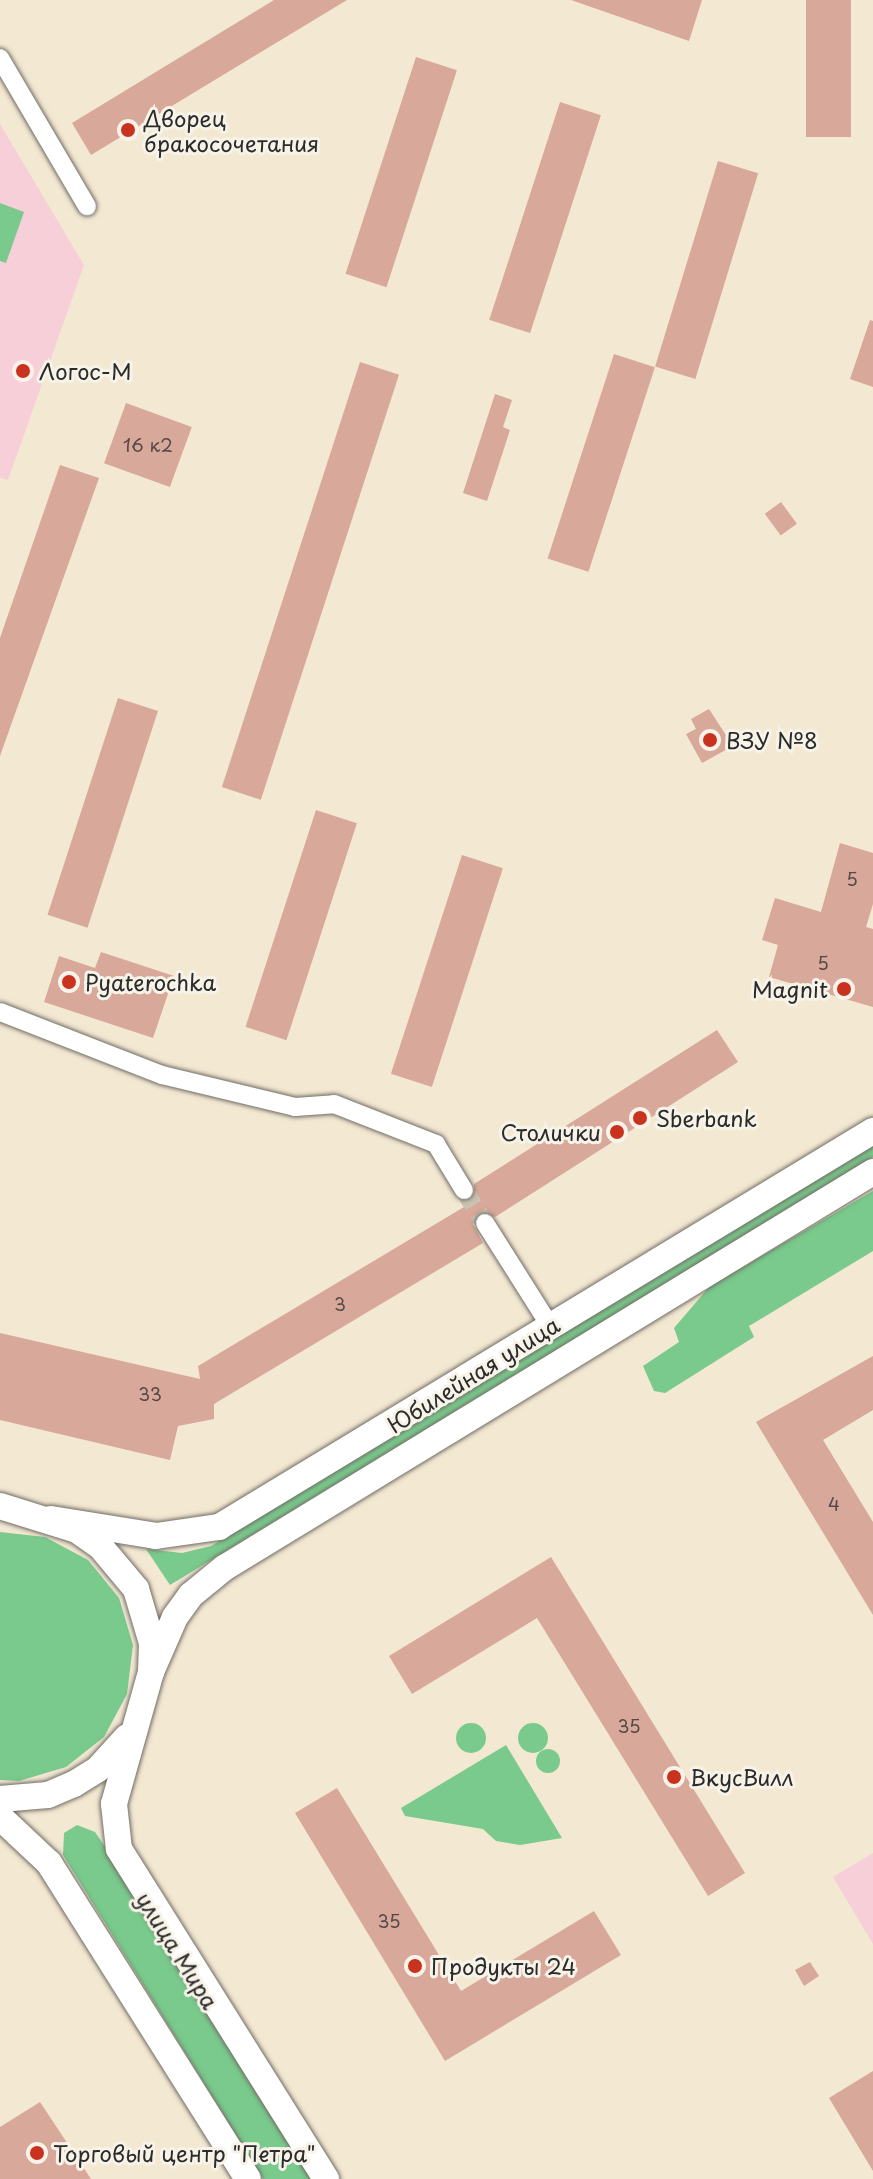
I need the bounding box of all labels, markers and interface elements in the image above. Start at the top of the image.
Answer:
place label: Дворец бракосочетания [144,104,319,156]
marker: Дворец бракосочетания [119,121,137,139]
place label: Логос-М [39,358,132,384]
marker: Логос-М [14,362,32,380]
house number: 16 к2 [123,434,173,456]
place label: ВЗУ №8 [726,727,818,753]
marker: ВЗУ №8 [701,731,719,749]
house number: 5 [846,868,858,890]
house number: 5 [817,952,829,974]
place label: Pyaterochka [85,969,216,995]
marker: Pyaterochka [60,973,78,991]
place label: Magnit [752,976,828,1002]
marker: Magnit [835,980,853,998]
place label: Sberbank [656,1105,757,1131]
marker: Sberbank [631,1109,649,1127]
place label: Столички [500,1119,601,1145]
marker: Столички [608,1123,626,1141]
house number: 3 [334,1293,346,1315]
street label: Юбилейная улица [382,1310,564,1438]
house number: 33 [138,1383,162,1405]
house number: 4 [828,1493,840,1515]
house number: 35 [617,1715,641,1737]
place label: ВкусВилл [690,1764,793,1790]
marker: ВкусВилл [665,1768,683,1786]
street label: улица Мира [131,1886,225,2014]
house number: 35 [377,1910,401,1932]
place label: Продукты 24 [431,1953,576,1979]
marker: Продукты 24 [406,1957,424,1975]
place label: Торговый центр "Петра" [53,2140,315,2166]
marker: Торговый центр "Петра" [28,2144,46,2162]

